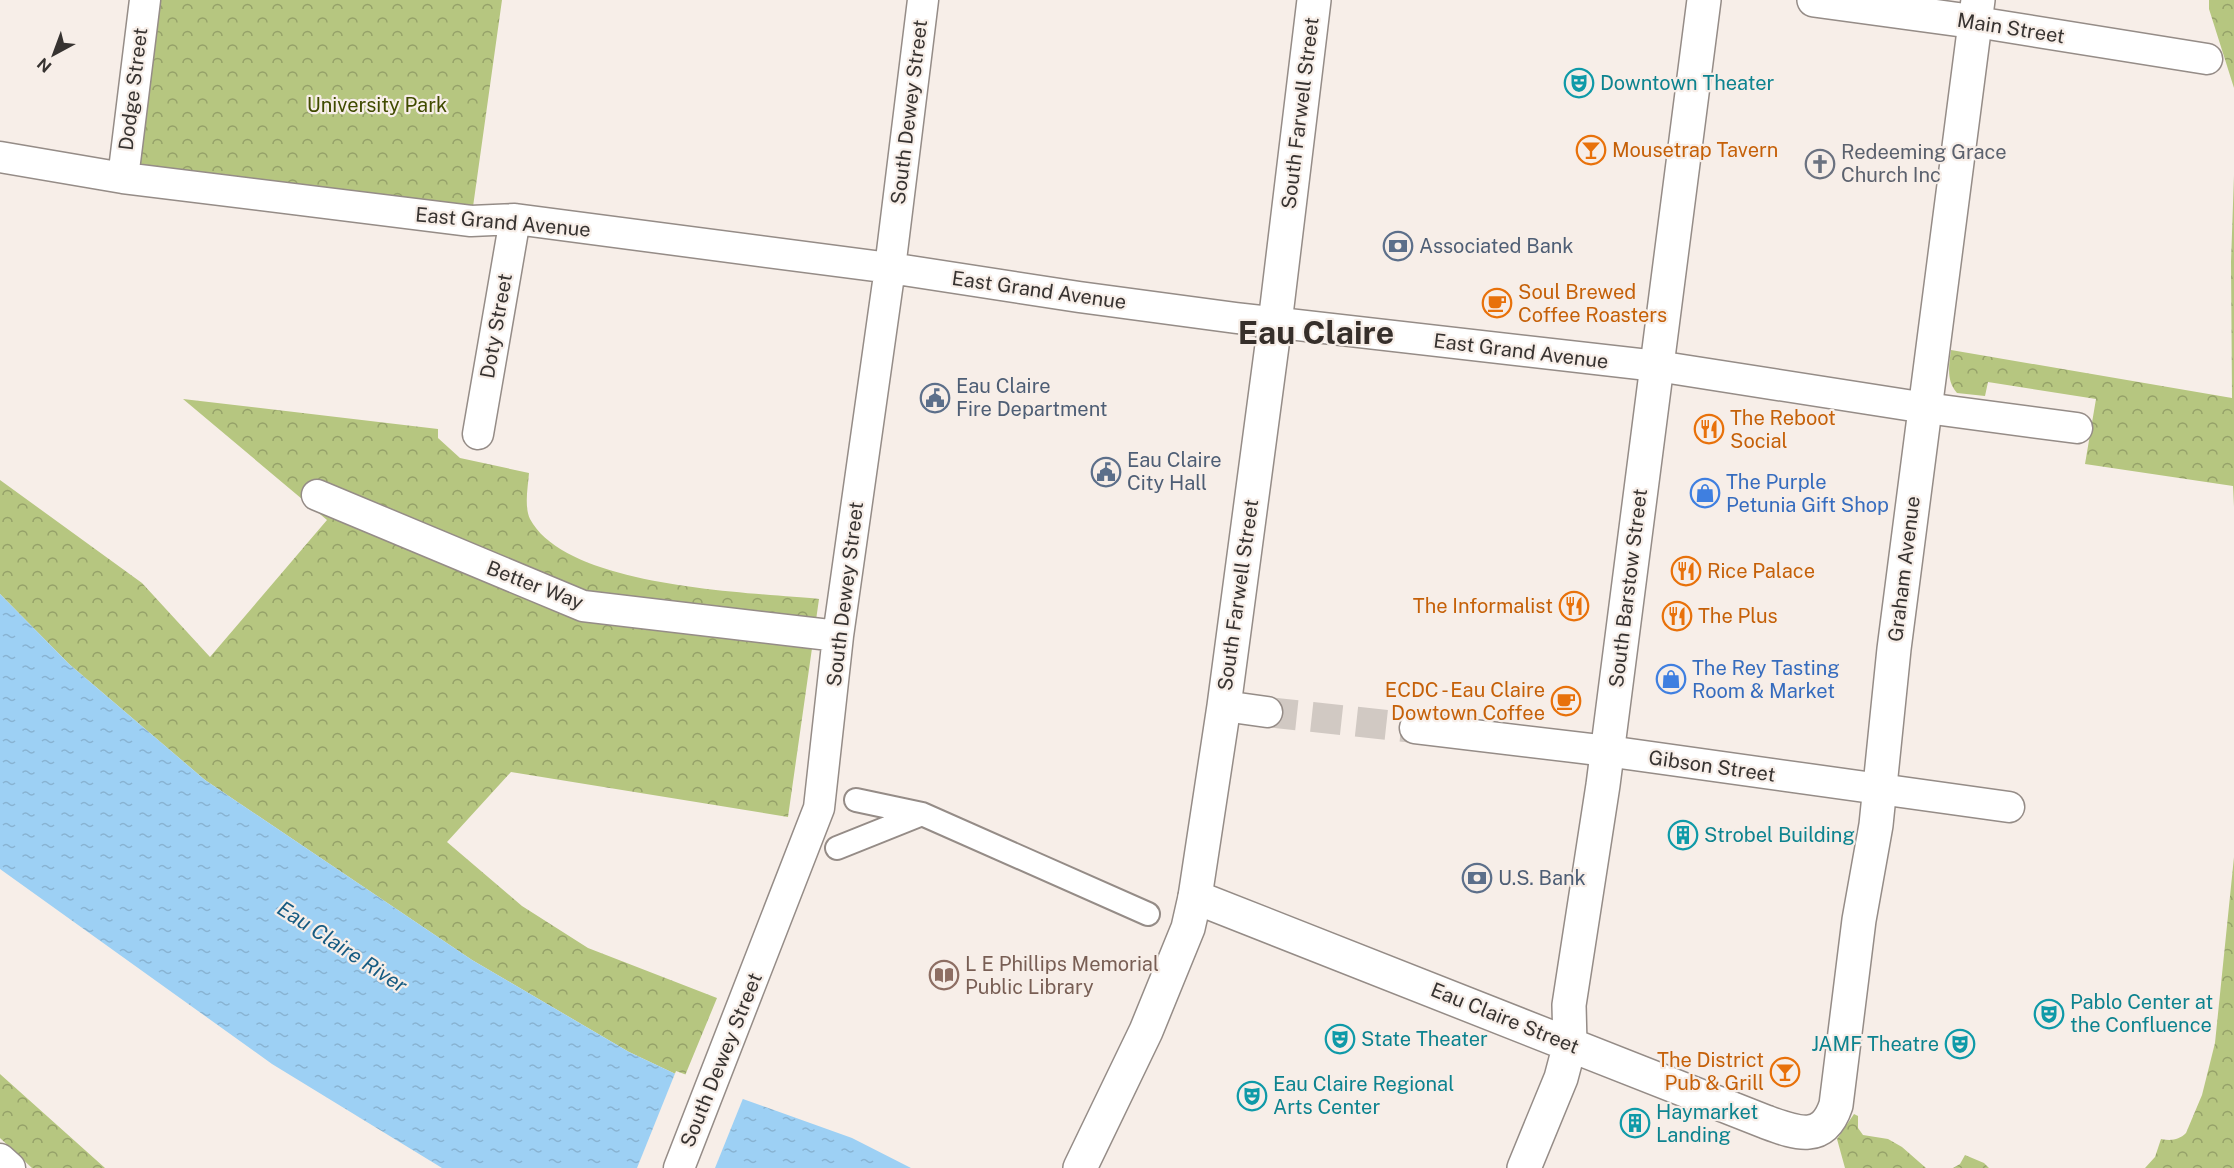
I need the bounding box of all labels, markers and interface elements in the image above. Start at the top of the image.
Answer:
street label: Main Street [1955,8,2067,48]
street label: South Farwell Street [1276,16,1324,210]
street label: South Dewey Street [886,18,932,206]
north arrow [24,24,84,84]
street label: Dodge Street [114,26,152,152]
text: N [34,54,55,76]
theatre icon: Downtown Theater [1563,67,1595,99]
place label: Downtown Theater [1600,71,1775,95]
park label: University Park [307,93,447,117]
bar icon: Mousetrap Tavern [1575,134,1607,166]
place label: Mousetrap Tavern [1612,138,1778,162]
place label: Redeeming Grace Church Inc [1841,140,2007,187]
church icon: Redeeming Grace Church Inc [1804,148,1836,180]
street label: East Grand Avenue [414,202,592,242]
bank icon: Associated Bank [1382,230,1414,262]
place label: Associated Bank [1419,234,1574,258]
street label: East Grand Avenue [950,266,1128,314]
street label: Doty Street [475,272,517,380]
place label: Soul Brewed Coffee Roasters [1518,280,1667,327]
cafe icon: Soul Brewed Coffee Roasters [1481,287,1513,319]
district label: Eau Claire [1238,314,1394,351]
street label: East Grand Avenue [1432,328,1610,374]
place label: Eau Claire Fire Department [956,374,1108,421]
public building icon: Eau Claire Fire Department [919,382,951,414]
place label: The Reboot Social [1730,406,1836,453]
restaurant icon: The Reboot Social [1693,413,1725,445]
place label: Eau Claire City Hall [1127,448,1222,495]
public building icon: Eau Claire City Hall [1090,456,1122,488]
place label: The Purple Petunia Gift Shop [1726,470,1889,517]
shop icon: The Purple Petunia Gift Shop [1689,477,1721,509]
street label: South Barstow Street [1604,487,1652,689]
street label: Graham Avenue [1883,495,1925,643]
street label: South Farwell Street [1213,498,1263,692]
street label: South Dewey Street [822,500,868,688]
restaurant icon: Rice Palace [1670,555,1702,587]
street label: Better Way [483,556,587,615]
place label: Rice Palace [1707,559,1815,583]
restaurant icon: The Informalist [1558,590,1590,622]
place label: The Informalist [1413,594,1553,618]
restaurant icon: The Plus [1661,600,1693,632]
place label: The Plus [1698,604,1778,628]
place label: The Rey Tasting Room & Market [1692,656,1840,703]
shop icon: The Rey Tasting Room & Market [1655,663,1687,695]
place label: ECDC - Eau Claire Dowtown Coffee [1385,678,1545,725]
cafe icon: ECDC - Eau Claire Dowtown Coffee [1550,685,1582,717]
street label: Gibson Street [1647,745,1777,787]
building icon: Strobel Building [1667,819,1699,851]
place label: Strobel Building [1704,823,1855,847]
bank icon: U.S. Bank [1461,862,1493,894]
place label: U.S. Bank [1498,866,1586,890]
water label: Eau Claire River [273,895,413,998]
place label: L E Phillips Memorial Public Library [965,952,1159,999]
library icon: L E Phillips Memorial Public Library [928,959,960,991]
street label: South Dewey Street [675,969,767,1151]
street label: Eau Claire Street [1427,977,1583,1059]
place label: Pablo Center at the Confluence [2070,990,2213,1037]
theatre icon: Pablo Center at the Confluence [2033,998,2065,1030]
theatre icon: State Theater [1324,1023,1356,1055]
place label: State Theater [1361,1027,1488,1051]
theatre icon: JAMF Theatre [1944,1028,1976,1060]
place label: JAMF Theatre [1811,1032,1939,1056]
place label: The District Pub & Grill [1657,1048,1764,1095]
bar icon: The District Pub & Grill [1769,1056,1801,1088]
place label: Eau Claire Regional Arts Center [1273,1072,1454,1119]
theatre icon: Eau Claire Regional Arts Center [1236,1080,1268,1112]
place label: Haymarket Landing [1656,1100,1758,1147]
building icon: Haymarket Landing [1619,1107,1651,1139]

